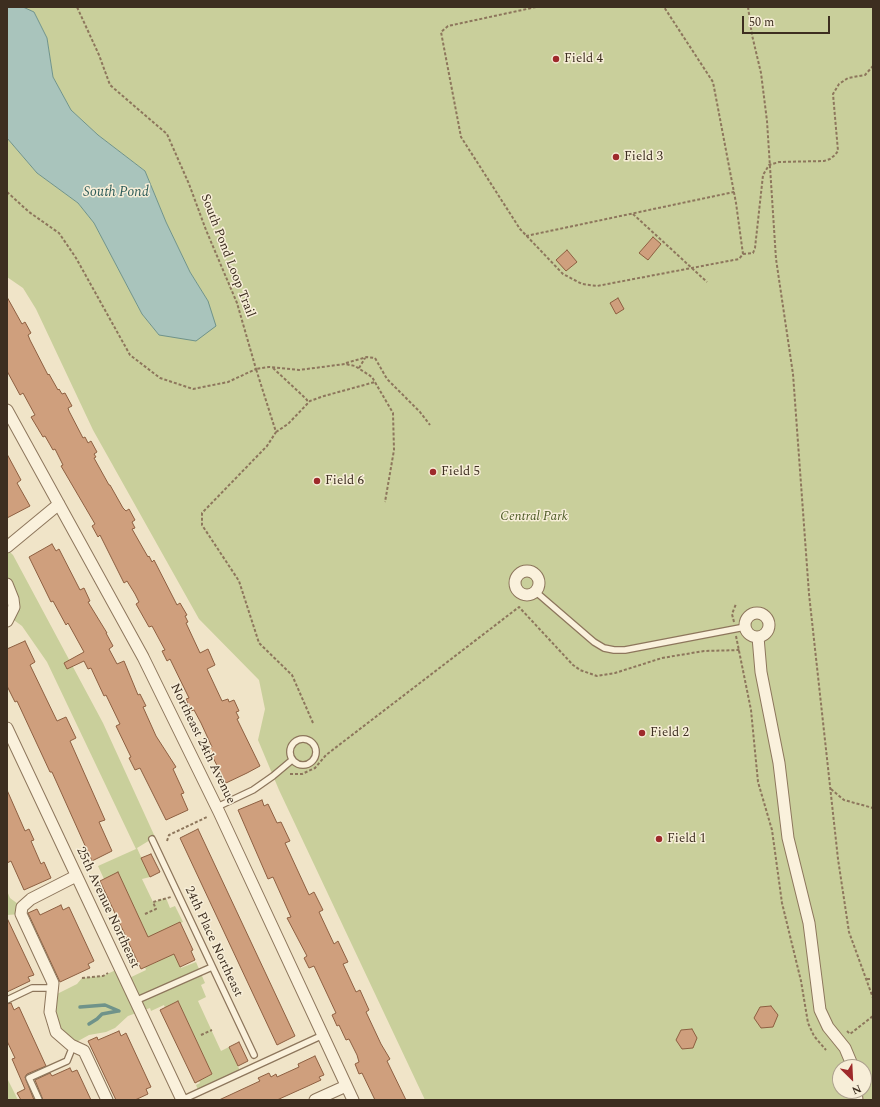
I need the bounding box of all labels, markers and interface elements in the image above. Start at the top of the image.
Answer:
scale bar [744,8,832,34]
text: 50 m [749,13,774,32]
place label: Field 4 [564,51,603,67]
marker: Field 4 [551,54,561,64]
place label: Field 3 [624,149,663,165]
marker: Field 3 [611,152,621,162]
water label: South Pond [83,185,149,201]
street label: South Pond Loop Trail [196,192,258,320]
place label: Field 5 [441,464,480,480]
marker: Field 5 [428,467,438,477]
place label: Field 6 [325,473,364,489]
marker: Field 6 [312,476,322,486]
park label: Central Park [500,509,568,525]
street label: Northeast 24th Avenue [166,681,238,807]
place label: Field 2 [650,725,689,741]
marker: Field 2 [637,728,647,738]
place label: Field 1 [667,831,706,847]
marker: Field 1 [654,834,664,844]
street label: 25th Avenue Northeast [72,845,142,971]
street label: 24th Place Northeast [181,884,245,1000]
north arrow [832,1059,872,1099]
text: N [849,1080,864,1099]

